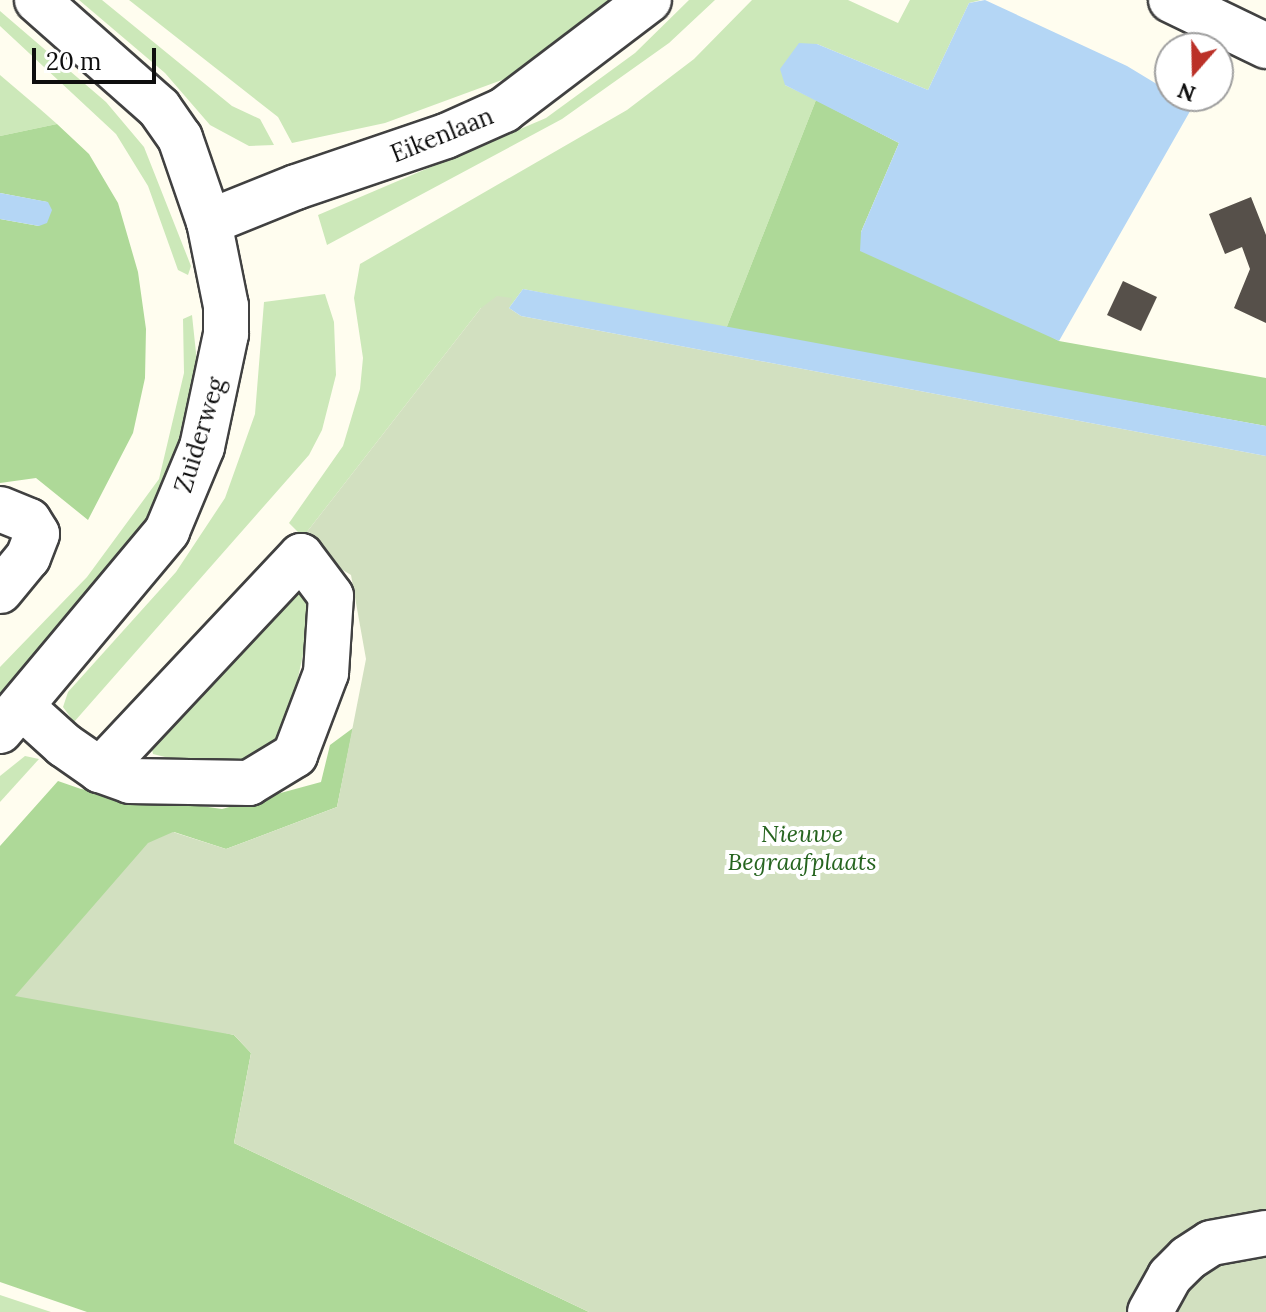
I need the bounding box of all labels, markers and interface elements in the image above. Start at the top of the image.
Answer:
scale bar [36,32,160,82]
north arrow [1154,32,1234,112]
text: 20 m [46,46,102,77]
text: N [1174,77,1199,109]
street label: Eikenlaan [387,101,497,169]
street label: Zuiderweg [169,374,231,496]
park label: Nieuwe Begraafplaats [727,820,877,876]

